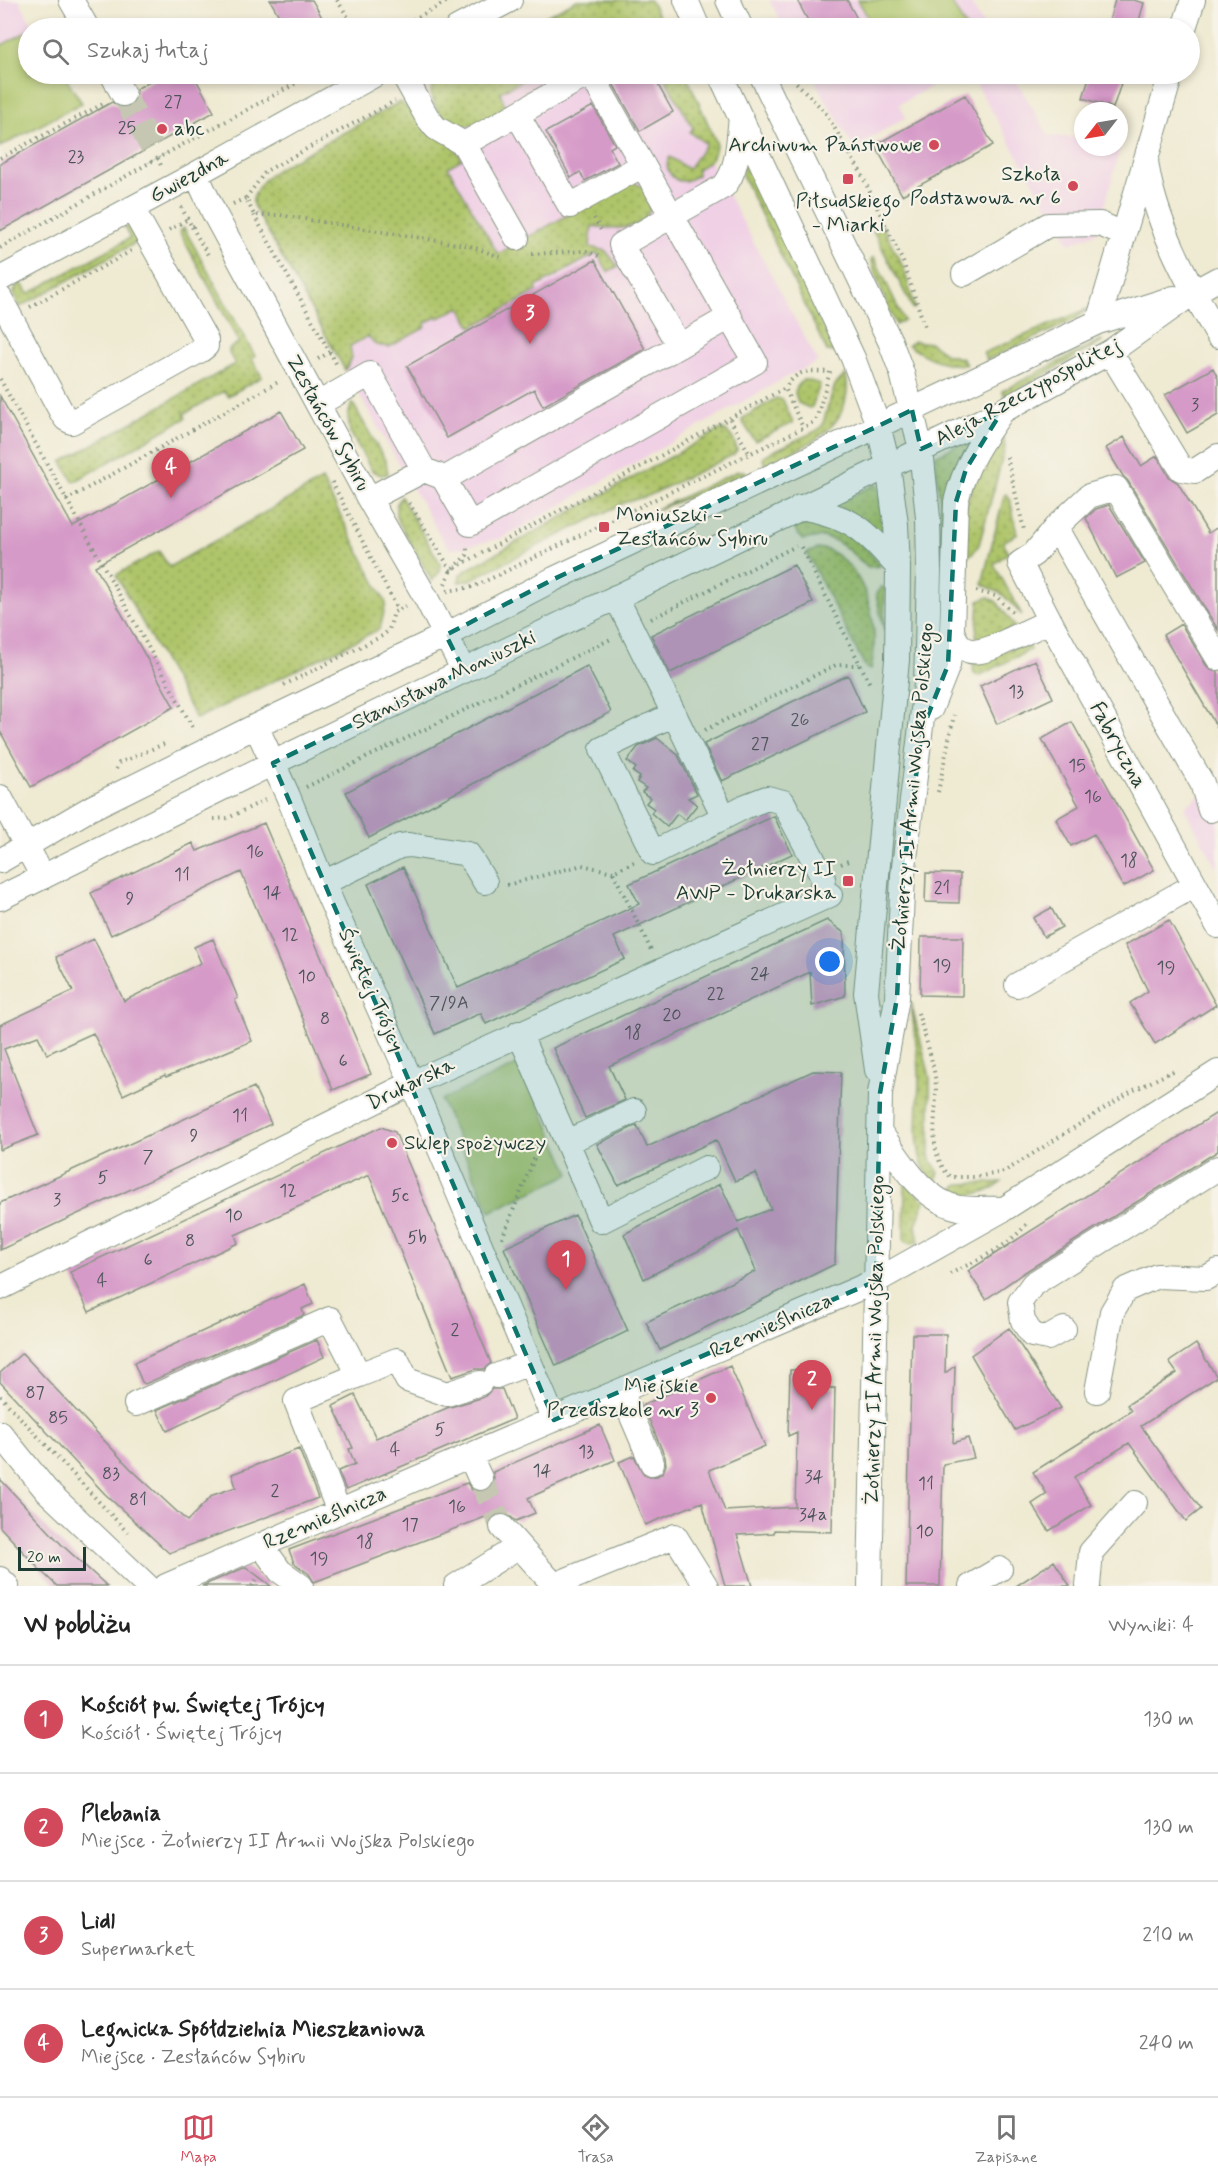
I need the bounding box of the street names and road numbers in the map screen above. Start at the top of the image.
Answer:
street label: Gwiezdna [145,144,234,210]
street label: Aleja Rzeczypospolitej [930,331,1126,453]
street label: Zesłańców Sybiru [279,350,377,496]
street label: Żołnierzy II Armii Wojska Polskiego [885,622,942,953]
street label: Stanisława Moniuszki [347,623,541,737]
street label: Fabryczna [1083,697,1153,793]
street label: Świętej Trójcy [331,924,411,1056]
street label: Drukarska [362,1051,460,1117]
street label: Żołnierzy II Armii Wojska Polskiego [858,1175,893,1505]
street label: Rzemieślnicza [705,1286,837,1366]
street label: Rzemieślnicza [259,1479,391,1557]

